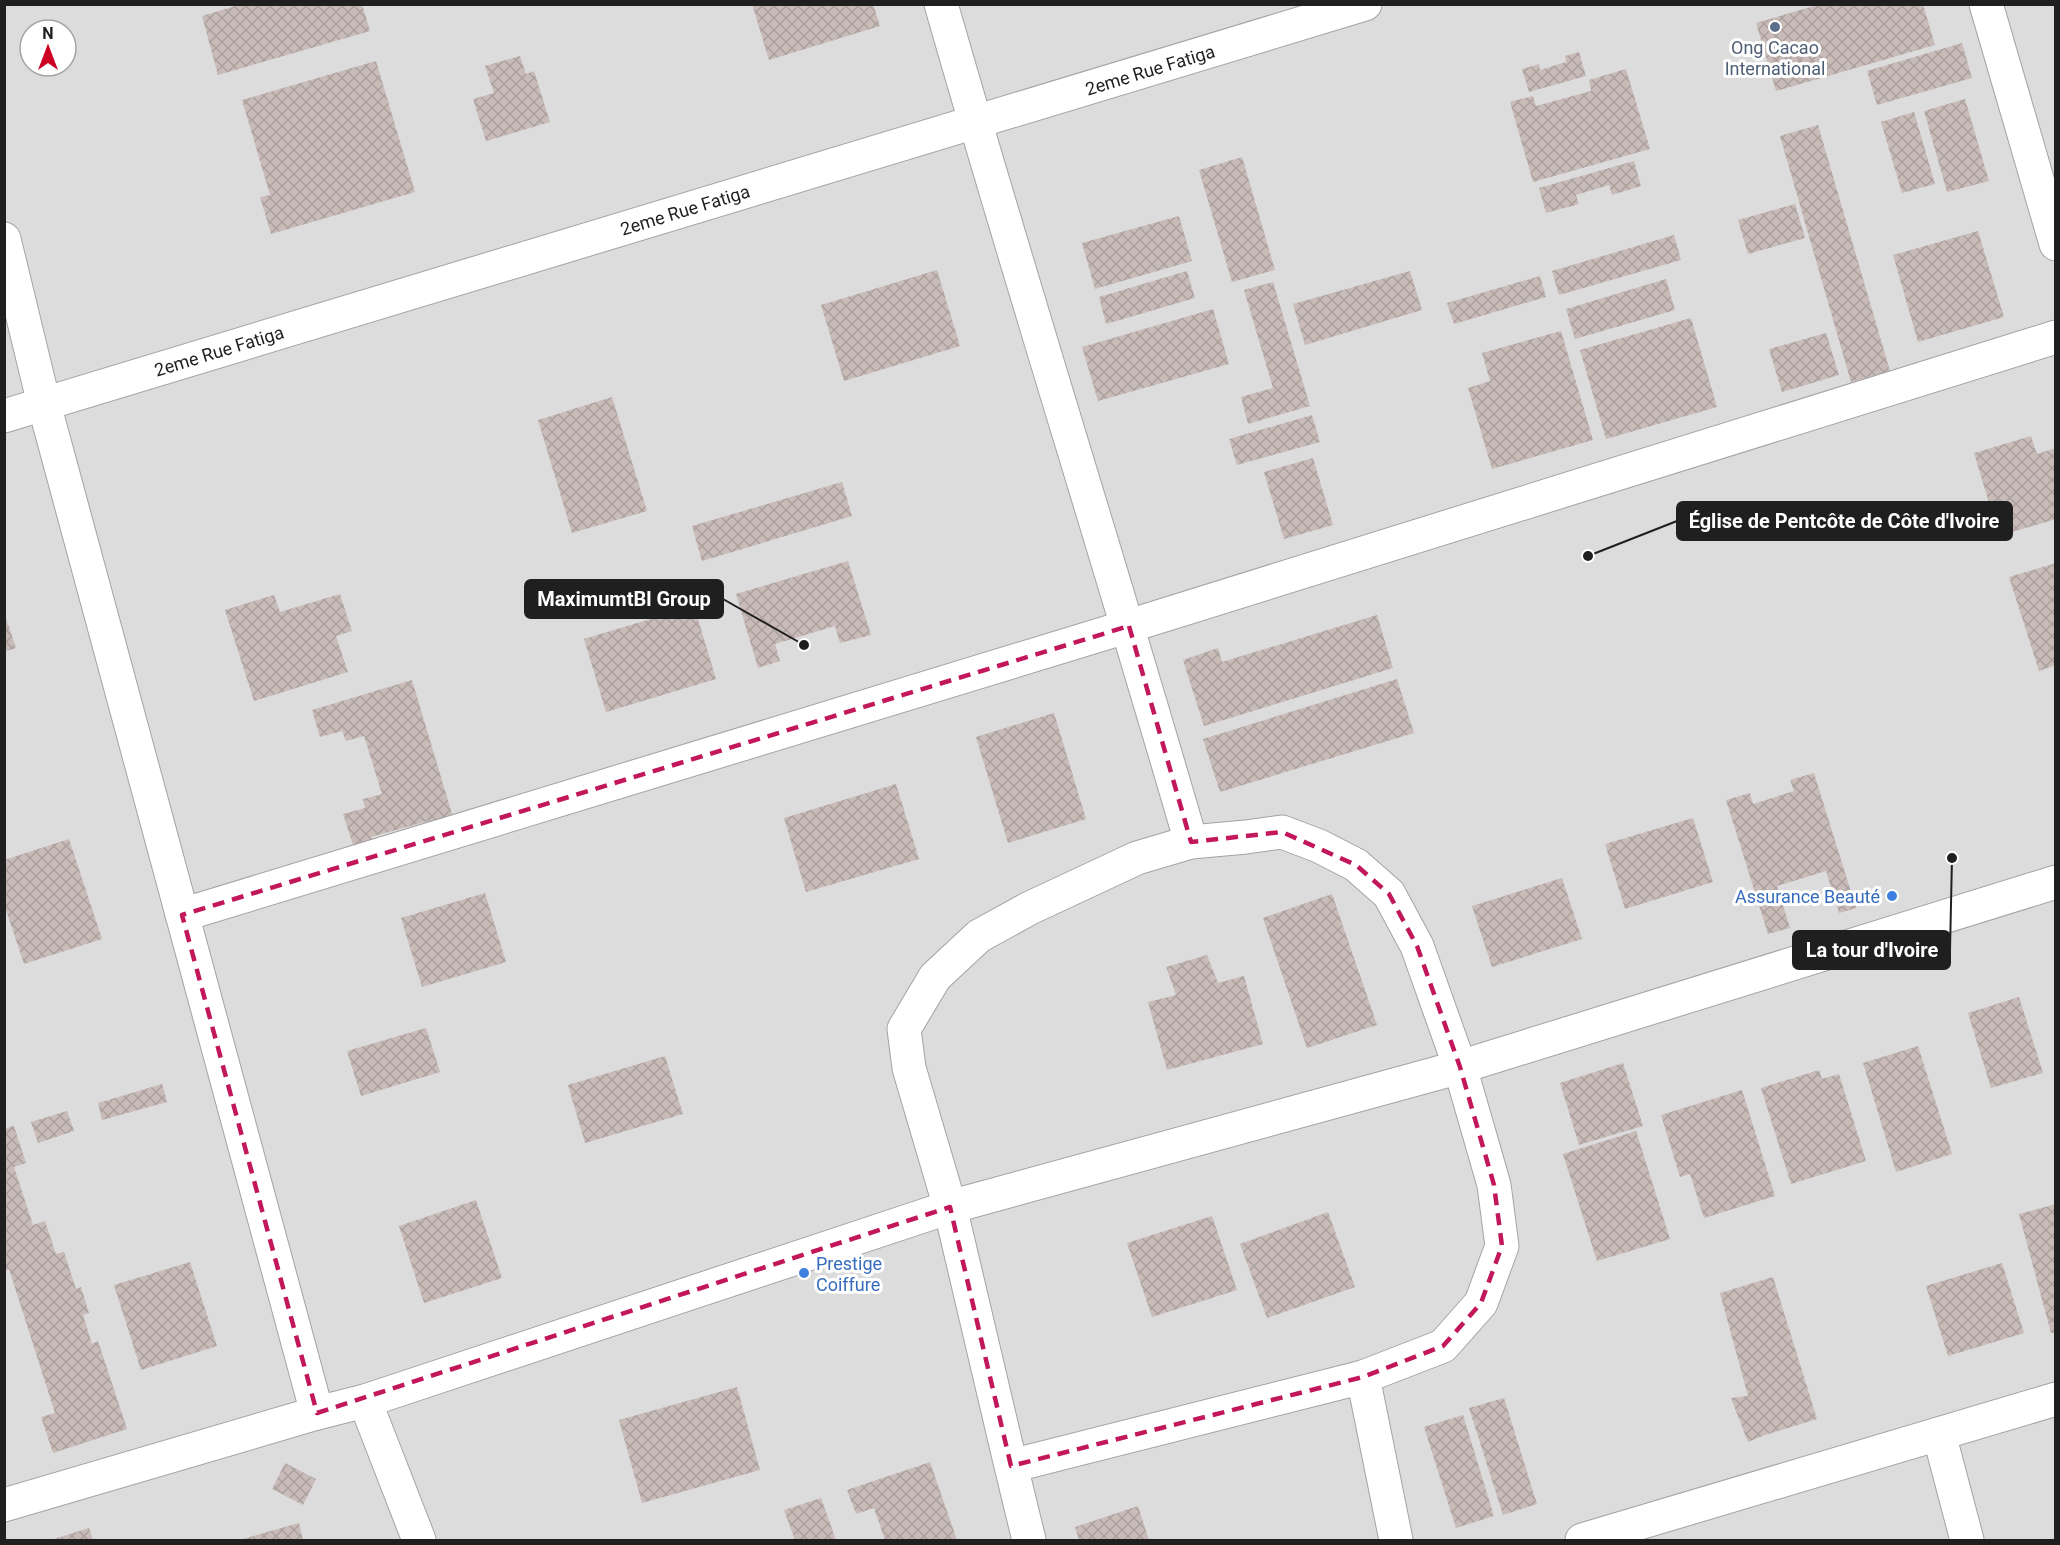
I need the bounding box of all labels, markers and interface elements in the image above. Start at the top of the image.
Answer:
north arrow [18,18,78,78]
marker: Ong Cacao International [1768,20,1782,34]
text: N [42,24,54,43]
place label: Ong Cacao International [1725,37,1825,79]
street label: 2eme Rue Fatiga [1083,40,1217,100]
street label: 2eme Rue Fatiga [618,180,752,240]
street label: 2eme Rue Fatiga [152,321,286,381]
callout: Église de Pentcôte de Côte d'Ivoire [1677,502,2012,540]
text: Église de Pentcôte de Côte d'Ivoire [1689,509,2000,533]
callout: MaximumtBl Group [525,580,723,618]
text: MaximumtBl Group [537,587,711,611]
place label: Assurance Beauté [1735,886,1880,907]
marker: Assurance Beauté [1885,889,1899,903]
callout: La tour d'Ivoire [1793,931,1950,969]
text: La tour d'Ivoire [1806,938,1939,962]
place label: Prestige Coiffure [816,1253,882,1295]
marker: Prestige Coiffure [797,1266,811,1280]

